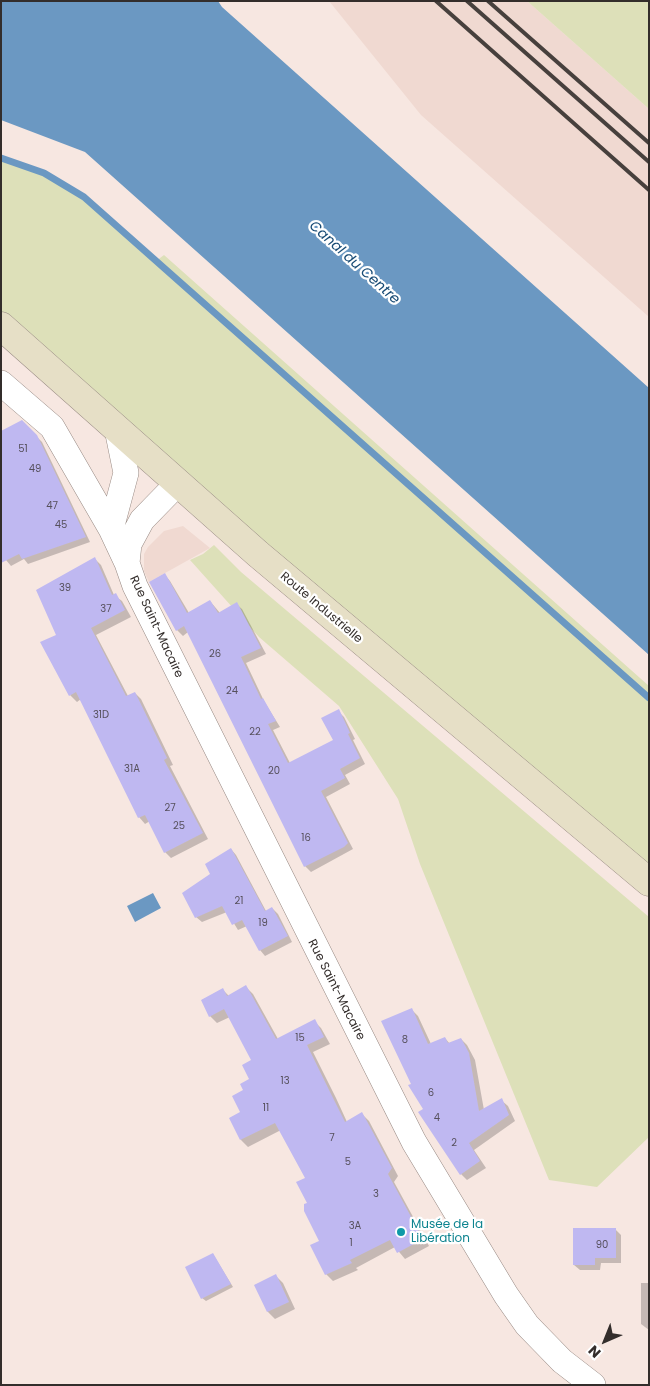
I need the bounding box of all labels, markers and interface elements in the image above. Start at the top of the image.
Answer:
water label: Canal du Centre [305,218,403,308]
house number: 51 [18,443,28,455]
house number: 49 [29,463,41,475]
house number: 47 [46,500,58,512]
house number: 45 [55,519,67,531]
street label: Route Industrielle [277,569,365,647]
street label: Rue Saint-Macaire [126,574,186,680]
house number: 39 [59,582,71,594]
house number: 37 [100,603,112,615]
house number: 26 [209,648,221,660]
house number: 24 [226,685,238,697]
house number: 31D [93,709,109,721]
house number: 22 [249,726,261,738]
house number: 31A [124,763,140,775]
house number: 20 [268,765,280,777]
house number: 27 [164,802,176,814]
house number: 25 [173,820,185,832]
house number: 16 [301,832,311,844]
house number: 21 [235,895,243,907]
house number: 19 [258,917,268,929]
street label: Rue Saint-Macaire [304,937,368,1043]
house number: 15 [295,1032,305,1044]
house number: 8 [402,1034,408,1046]
house number: 13 [280,1075,290,1087]
house number: 6 [428,1087,434,1099]
house number: 11 [263,1102,269,1114]
house number: 4 [434,1112,440,1124]
house number: 7 [329,1132,335,1144]
house number: 2 [451,1137,457,1149]
house number: 5 [345,1156,351,1168]
house number: 3 [373,1188,379,1200]
place label: Musée de la Libération [411,1218,483,1246]
house number: 3A [349,1220,361,1232]
marker: Musée de la Libération [395,1226,407,1238]
house number: 1 [349,1237,353,1249]
house number: 90 [596,1239,608,1251]
north arrow [580,1316,630,1366]
text: N [584,1341,605,1363]

